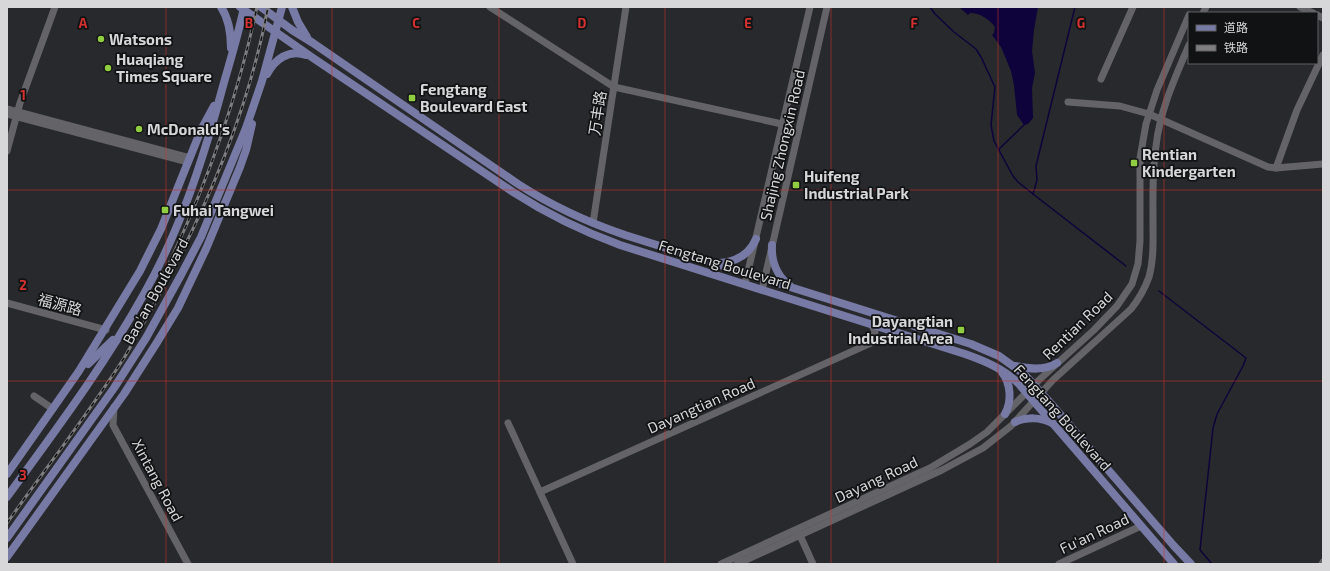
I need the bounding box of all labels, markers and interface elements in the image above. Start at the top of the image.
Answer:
legend [1188,12,1318,64]
text: A [79,15,88,31]
text: B [245,15,253,31]
text: C [412,15,420,31]
text: D [578,15,587,31]
text: E [744,15,752,31]
text: F [910,15,918,31]
text: G [1077,15,1085,31]
text: 道路 [1224,20,1248,34]
place label: Watsons [109,30,172,48]
marker: Watsons [96,34,106,44]
text: 铁路 [1224,40,1248,54]
place label: Huaqiang Times Square [116,50,212,85]
marker: Huaqiang Times Square [103,63,113,73]
street label: Shajing Zhongxin Road [756,68,809,222]
place label: Fengtang Boulevard East [420,80,527,115]
text: 1 [20,87,26,103]
street label: 万丰路 [585,89,609,137]
marker: Fengtang Boulevard East [407,93,417,103]
place label: McDonald's [147,120,230,138]
marker: McDonald's [134,124,144,134]
place label: Rentian Kindergarten [1142,145,1236,180]
marker: Rentian Kindergarten [1129,158,1139,168]
place label: Huifeng Industrial Park [804,167,909,202]
marker: Huifeng Industrial Park [791,180,801,190]
place label: Fuhai Tangwei [173,201,274,219]
marker: Fuhai Tangwei [160,205,170,215]
street label: Bao'an Boulevard [118,235,192,347]
street label: Fengtang Boulevard [657,235,793,293]
text: 2 [19,277,27,293]
street label: Rentian Road [1038,287,1116,363]
street label: 福源路 [36,289,84,319]
place label: Dayangtian Industrial Area [848,312,953,347]
marker: Dayangtian Industrial Area [956,325,966,335]
street label: Fengtang Boulevard [1011,360,1115,474]
street label: Dayangtian Road [645,373,757,437]
street label: Xintang Road [129,436,187,524]
street label: Dayang Road [832,452,920,506]
text: 3 [19,467,27,483]
street label: Fu'an Road [1056,509,1132,557]

